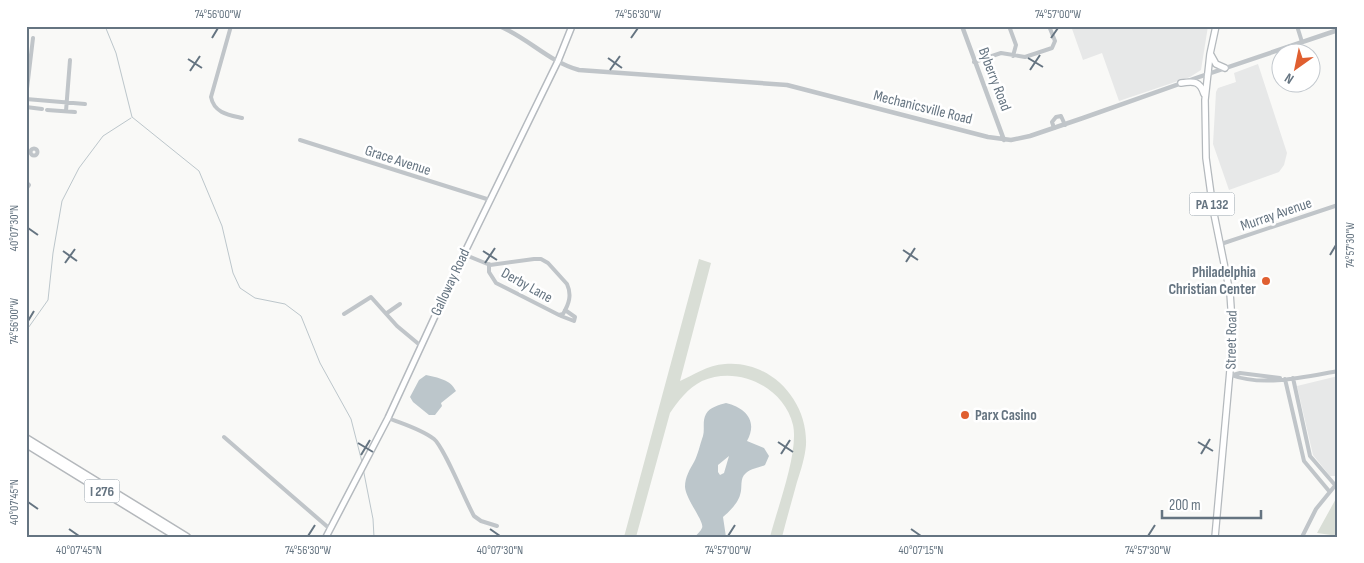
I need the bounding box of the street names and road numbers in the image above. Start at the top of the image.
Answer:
street label: Byberry Road [974,45,1015,114]
street label: Mechanicsville Road [871,86,974,129]
street label: Grace Avenue [362,141,433,180]
road number: PA 132 [1190,192,1234,215]
street label: Murray Avenue [1238,193,1314,236]
street label: Galloway Road [427,246,474,319]
street label: Derby Lane [498,264,556,307]
street label: Street Road [1221,310,1242,370]
road number: I 276 [84,480,120,502]

